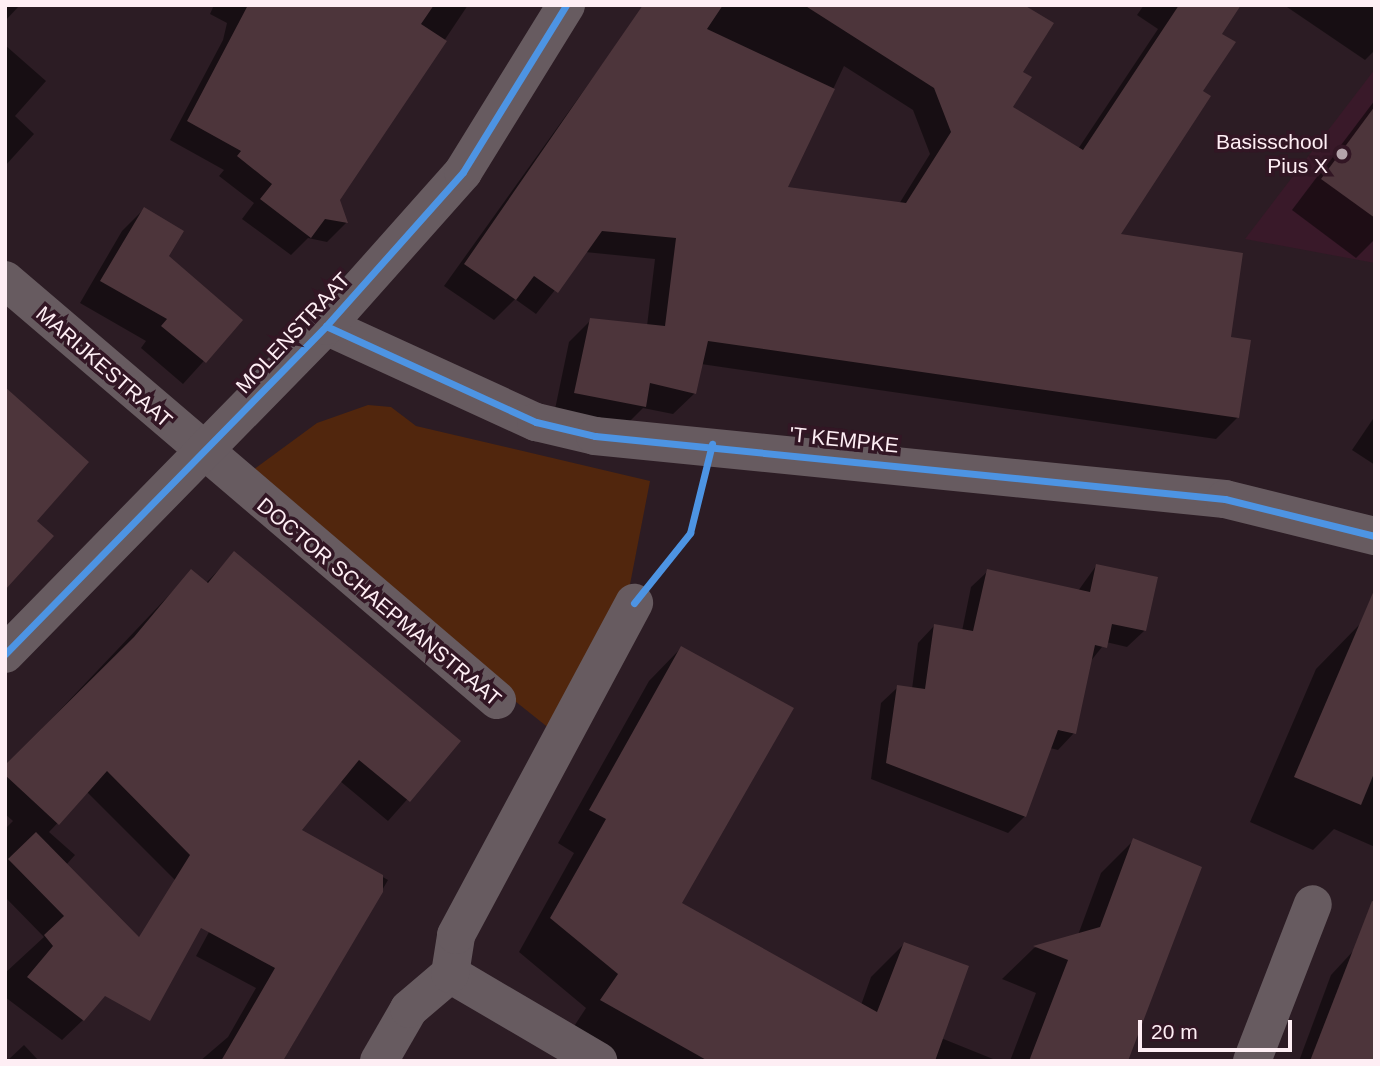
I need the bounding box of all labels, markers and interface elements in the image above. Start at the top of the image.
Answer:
place label: Basisschool Pius X [1216,129,1328,179]
marker: Basisschool Pius X [1334,146,1350,162]
street label: MOLENSTRAAT [231,267,355,399]
street label: MARIJKESTRAAT [31,301,177,433]
street label: 'T KEMPKE [788,422,900,458]
street label: DOCTOR SCHAEPMANSTRAAT [252,492,506,712]
scale bar [1142,1006,1296,1050]
text: 20 m [1151,1020,1198,1043]

